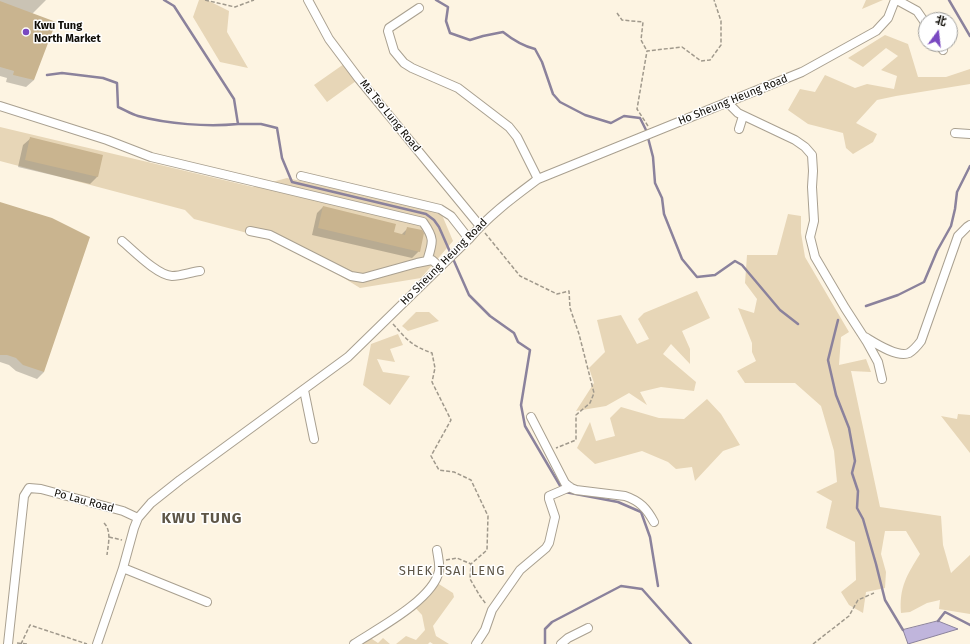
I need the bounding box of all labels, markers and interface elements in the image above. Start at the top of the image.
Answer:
north arrow [918,12,958,52]
text: 北 [934,13,948,29]
place label: Kwu Tung North Market [34,19,101,45]
marker: Kwu Tung North Market [21,27,31,37]
street label: Ho Sheung Heung Road [676,72,790,128]
street label: Ma Tso Lung Road [357,77,423,155]
street label: Ho Sheung Heung Road [398,216,490,308]
street label: Po Lau Road [53,487,115,515]
district label: KWU TUNG [161,510,243,528]
district label: SHEK TSAI LENG [399,563,505,579]

